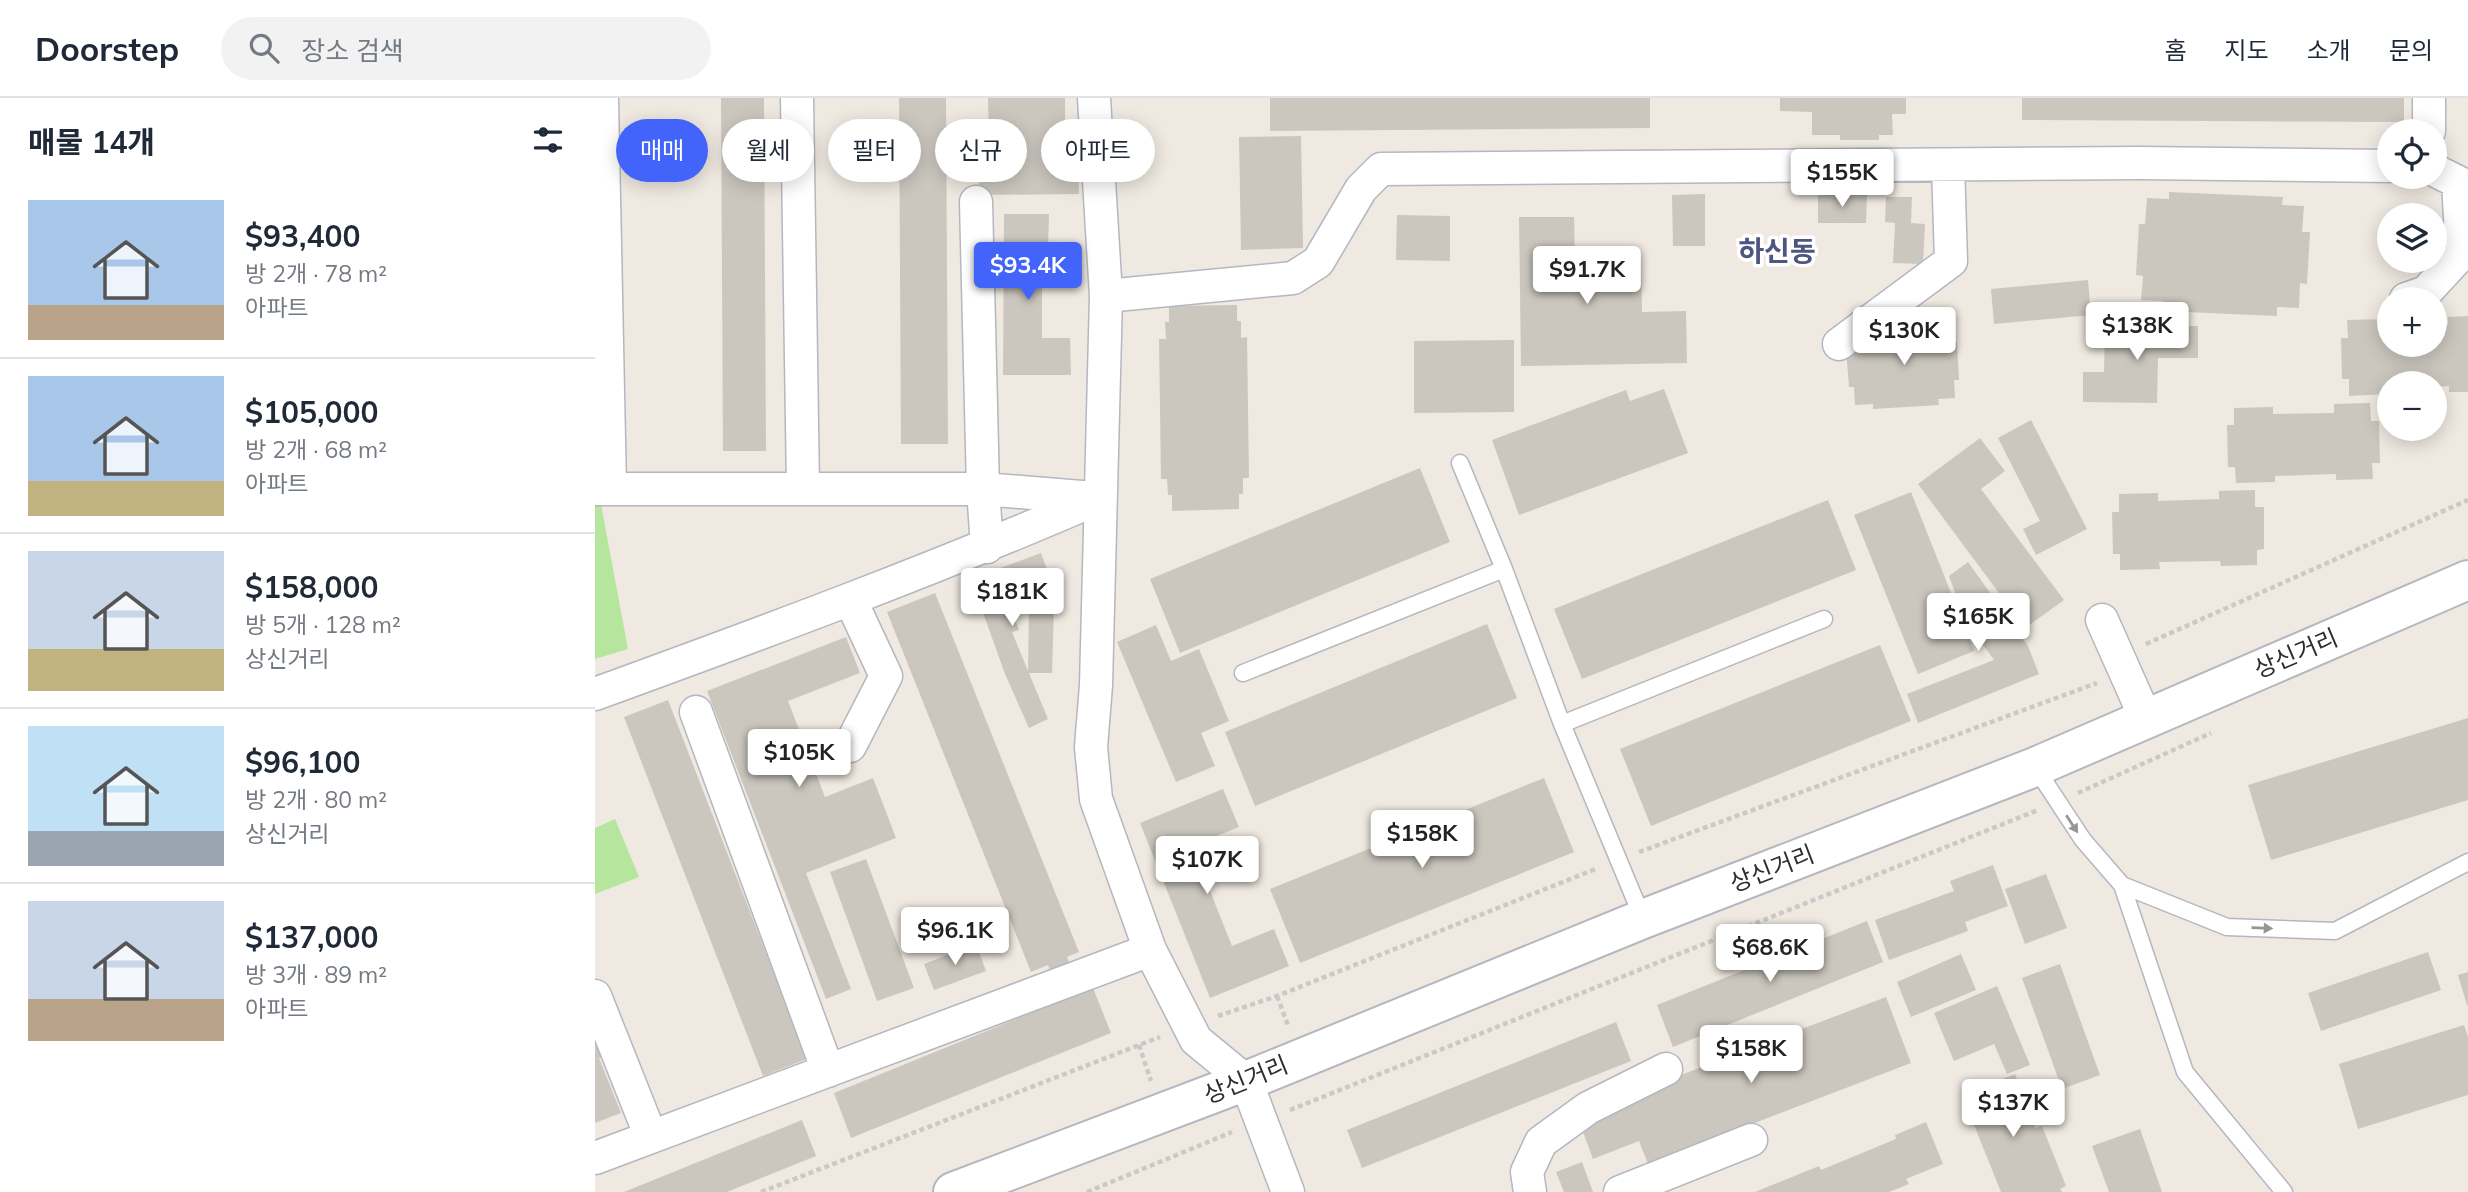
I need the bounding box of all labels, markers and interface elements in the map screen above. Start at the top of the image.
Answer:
search box [221,17,711,80]
text: Doorstep [35,28,179,69]
icon: search [245,29,283,67]
text: 장소 검색 [301,34,404,67]
text: 홈 [2164,35,2186,65]
text: 지도 [2224,35,2269,65]
text: 소개 [2307,35,2351,65]
text: 문의 [2389,35,2433,65]
chip: 매매 [616,119,708,182]
chip: 월세 [722,119,814,182]
chip: 필터 [828,119,921,182]
chip: 신규 [935,119,1027,182]
chip: 아파트 [1041,119,1155,182]
map controls [2377,119,2447,441]
button: locate [2377,119,2447,189]
icon: filters [529,121,567,159]
text: 매물 14개 [28,123,155,161]
pin: $155K [1793,150,1891,209]
text: $155K [1807,157,1877,186]
button: layers [2377,203,2447,273]
text: $93,400 [245,217,360,255]
icon: home [84,228,168,312]
district label: 하신동 [1738,233,1816,268]
pin: $93.4K [971,242,1085,302]
pin: $91.7K [1530,246,1644,306]
text: $93.4K [990,250,1066,279]
text: $91.7K [1549,254,1625,283]
text: 방 2개 · 78 m² [245,259,387,288]
button: + [2377,287,2447,357]
text: 아파트 [245,293,308,322]
pin: $138K [2088,302,2186,362]
pin: $130K [1855,308,1953,367]
text: $138K [2102,310,2172,339]
text: $130K [1869,315,1939,344]
button: − [2377,371,2447,441]
text: $105,000 [245,393,378,431]
icon: home [84,404,168,488]
text: 방 2개 · 68 m² [245,435,387,464]
text: 아파트 [245,469,308,498]
text: $158,000 [245,568,378,606]
pin: $181K [963,568,1061,628]
text: $181K [977,576,1047,605]
icon: home [84,579,168,663]
pin: $165K [1929,594,2027,653]
text: $165K [1943,601,2013,630]
text: 방 5개 · 128 m² [245,610,401,639]
street label: 상신거리 [2249,622,2342,684]
text: 상신거리 [245,644,330,673]
pin: $105K [750,730,848,789]
text: $105K [764,737,834,766]
text: $96,100 [245,743,360,781]
icon: home [84,754,168,838]
text: 방 2개 · 80 m² [245,785,387,814]
pin: $158K [1373,810,1471,870]
one-way arrow [2066,814,2079,834]
text: $158K [1387,818,1457,847]
text: 상신거리 [245,819,330,848]
pin: $107K [1158,836,1256,896]
street label: 상신거리 [1725,838,1818,898]
text: $107K [1172,844,1242,873]
pin: $96.1K [898,908,1012,967]
text: $96.1K [917,915,993,944]
text: $137,000 [245,918,378,956]
one-way arrow [2252,923,2274,934]
pin: $68.6K [1713,924,1827,984]
icon: home [84,929,168,1013]
text: $68.6K [1732,932,1808,961]
text: 방 3개 · 89 m² [245,960,387,989]
text: 아파트 [245,994,308,1023]
pin: $158K [1702,1026,1800,1085]
text: $158K [1716,1033,1786,1062]
street label: 상신거리 [1199,1049,1292,1110]
pin: $137K [1964,1080,2062,1139]
text: $137K [1978,1087,2048,1116]

